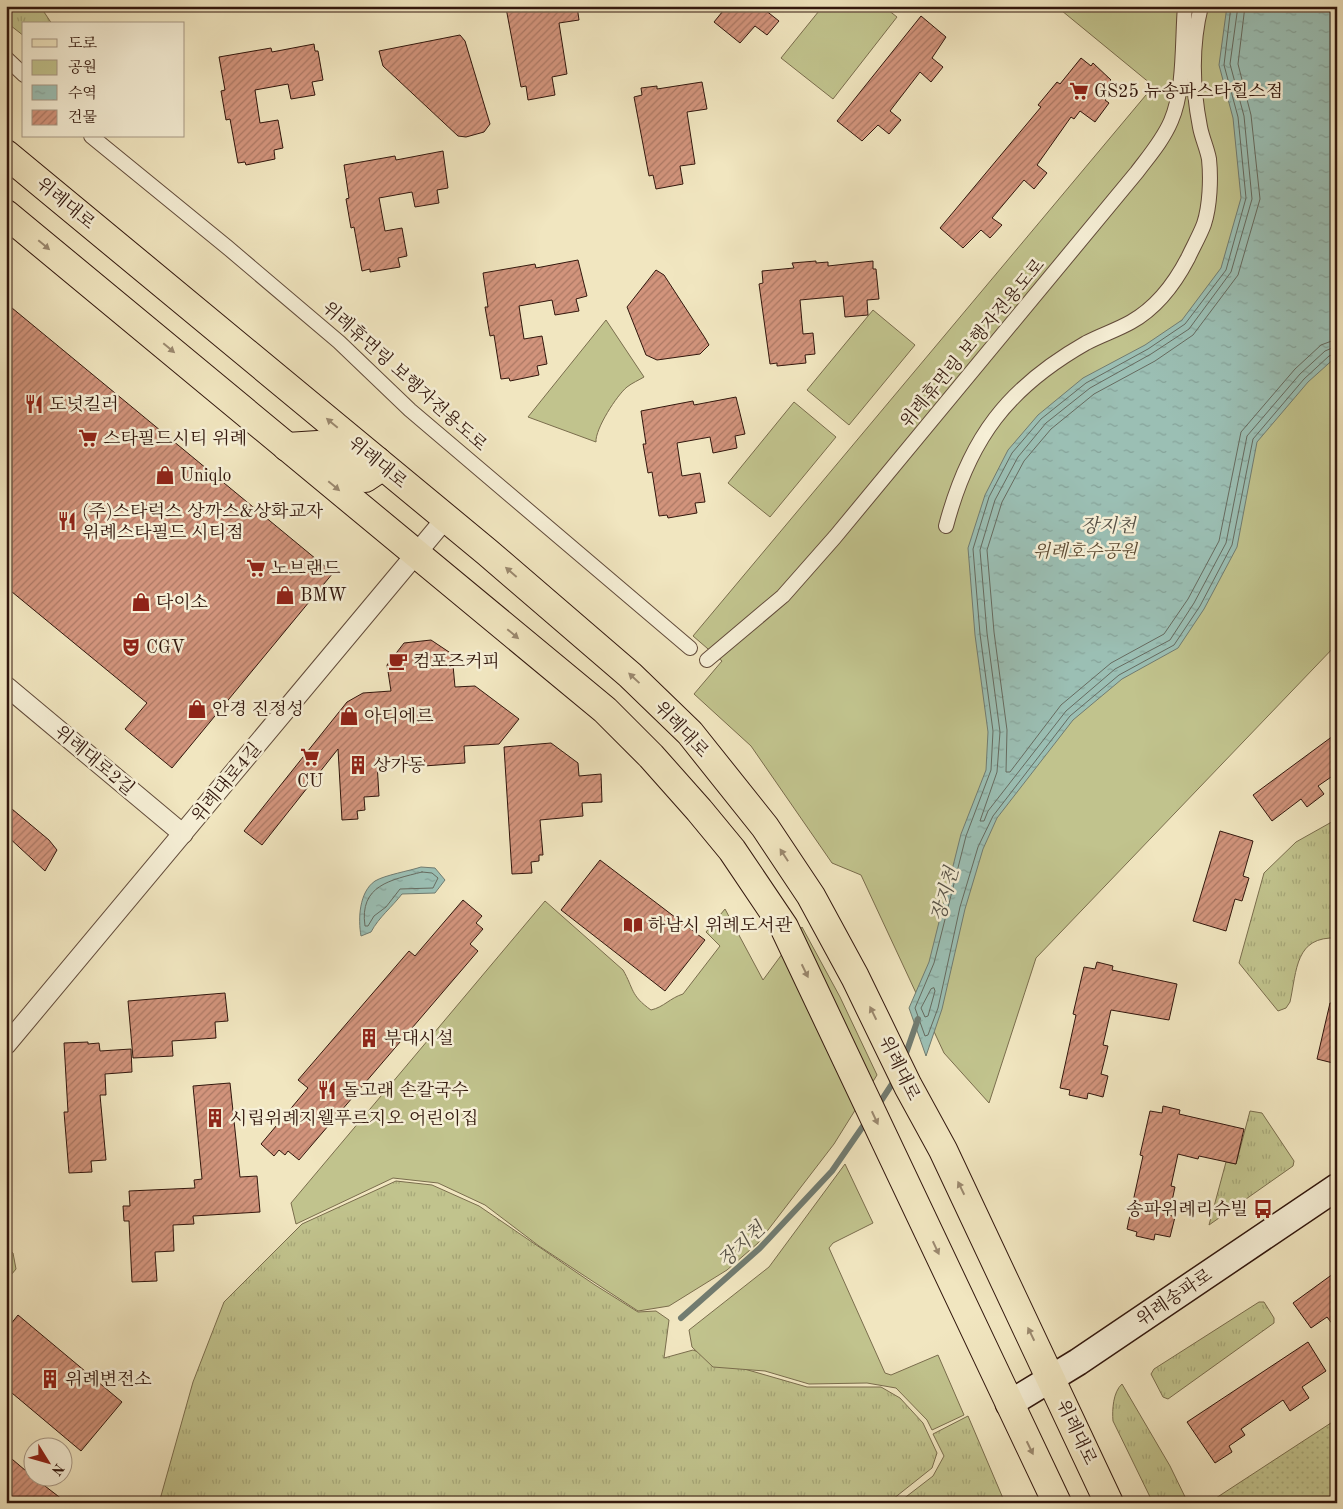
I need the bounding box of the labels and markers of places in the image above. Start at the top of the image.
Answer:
supermarket icon: GS25 뉴송파스타힐스점 [1068,80,1090,102]
place label: GS25 뉴송파스타힐스점 [1094,81,1283,101]
restaurant icon: 도넛킬러 [23,393,45,415]
place label: 도넛킬러 [49,395,119,414]
supermarket icon: 스타필드시티 위례 [77,427,99,449]
place label: 스타필드시티 위례 [103,429,247,448]
shop icon: Uniqlo [154,464,176,486]
place label: Uniqlo [180,467,232,485]
place label: (주)스타럭스 상까스&상화교자 위례스타필드 시티점 [82,502,324,542]
restaurant icon: (주)스타럭스 상까스&상화교자 위례스타필드 시티점 [56,510,78,532]
supermarket icon: 노브랜드 [245,557,267,579]
place label: 노브랜드 [271,559,341,578]
shop icon: BMW [274,584,296,606]
place label: BMW [300,587,347,605]
shop icon: 다이소 [130,591,152,613]
place label: 다이소 [156,593,208,612]
theatre icon: CGV [120,636,142,658]
place label: CGV [146,639,185,657]
cafe icon: 컴포즈커피 [387,650,409,672]
place label: 컴포즈커피 [413,652,500,671]
shop icon: 안경 진정성 [186,698,208,720]
place label: 안경 진정성 [212,700,304,719]
shop icon: 아디에르 [338,705,360,727]
place label: 아디에르 [364,707,434,726]
supermarket icon: CU [299,746,321,768]
building icon: 상가동 [347,754,369,776]
place label: 상가동 [373,756,425,775]
place label: CU [297,773,323,791]
library icon: 하남시 위례도서관 [622,914,644,936]
place label: 하남시 위례도서관 [648,916,793,935]
building icon: 부대시설 [358,1027,380,1049]
place label: 부대시설 [384,1029,454,1048]
restaurant icon: 돌고래 손칼국수 [316,1079,338,1101]
place label: 돌고래 손칼국수 [342,1081,469,1100]
building icon: 시립위례지웰푸르지오 어린이집 [204,1107,226,1129]
place label: 시립위례지웰푸르지오 어린이집 [230,1109,478,1128]
bus stop icon: 송파위례리슈빌 [1252,1198,1274,1220]
place label: 송파위례리슈빌 [1126,1199,1248,1219]
building icon: 위례변전소 [39,1368,61,1390]
place label: 위례변전소 [65,1370,152,1389]

